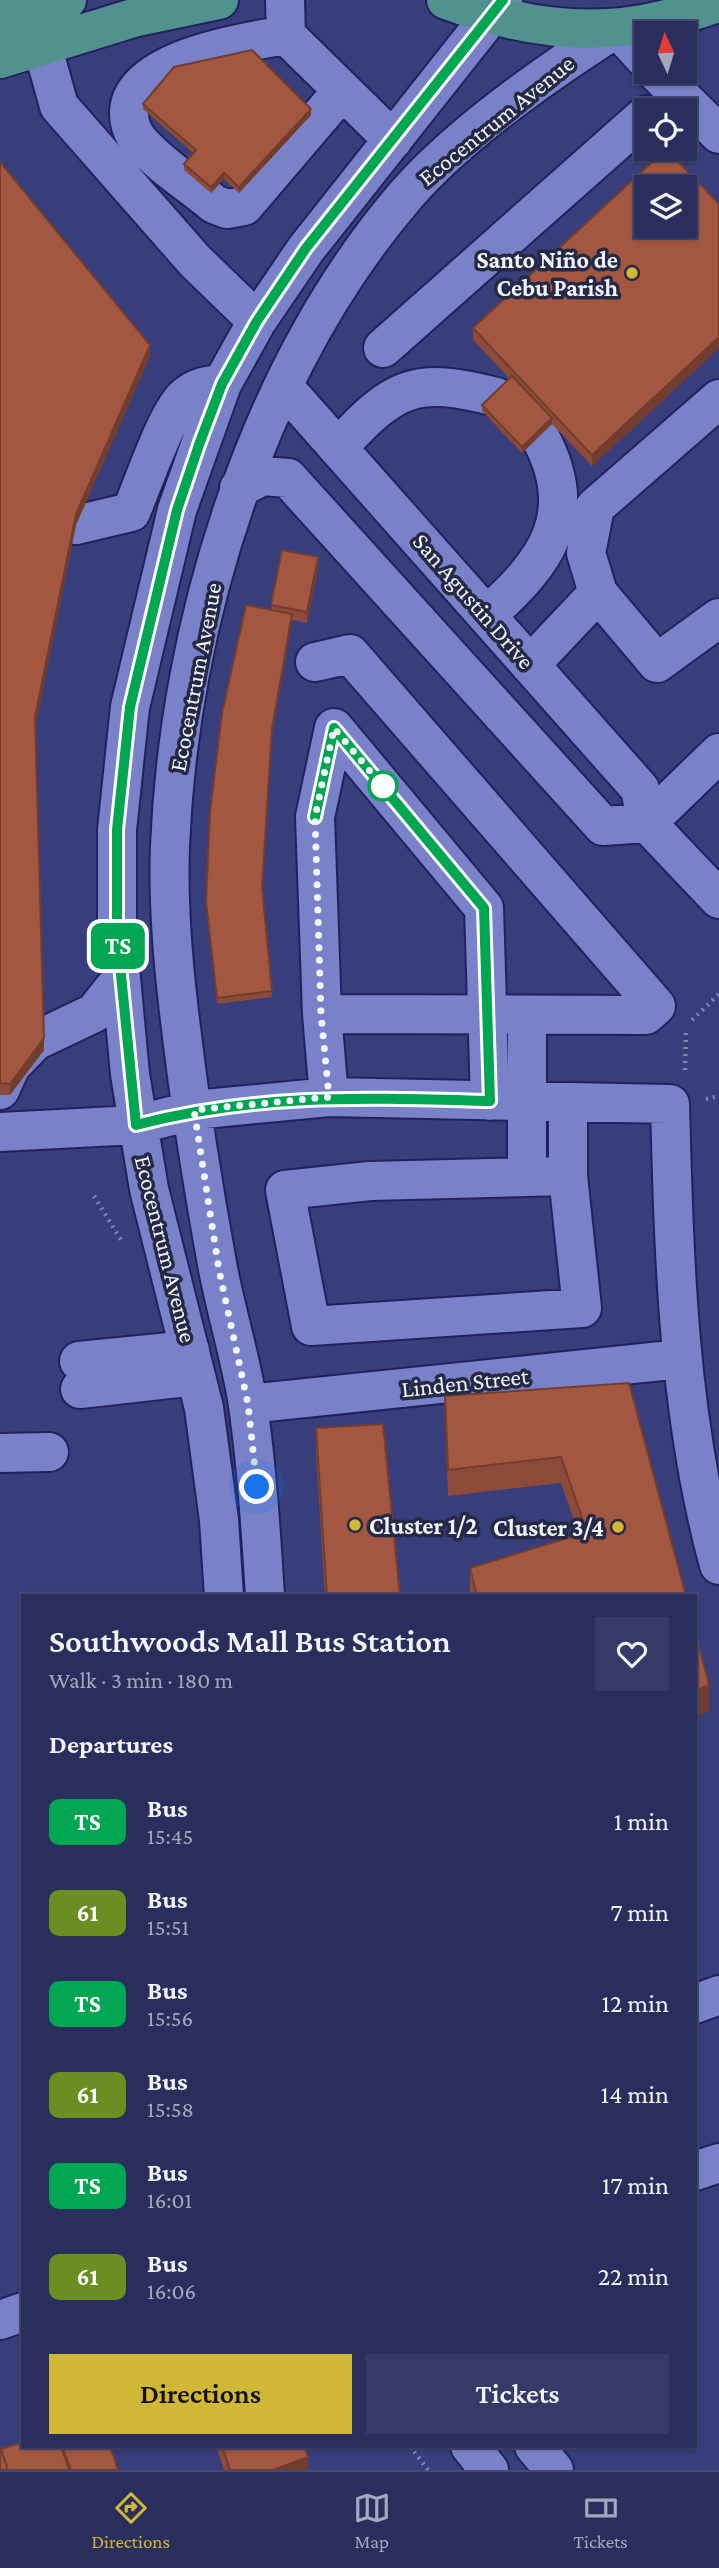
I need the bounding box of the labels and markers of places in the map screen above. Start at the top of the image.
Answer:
place label: Santo Niño de Cebu Parish [477,246,618,301]
marker: Santo Niño de Cebu Parish [624,265,640,281]
unlabelled marker [368,771,398,801]
place label: Cluster 1/2 [369,1512,478,1539]
place label: Cluster 3/4 [493,1514,604,1541]
marker: Cluster 1/2 [347,1517,363,1533]
marker: Cluster 3/4 [610,1519,626,1535]

